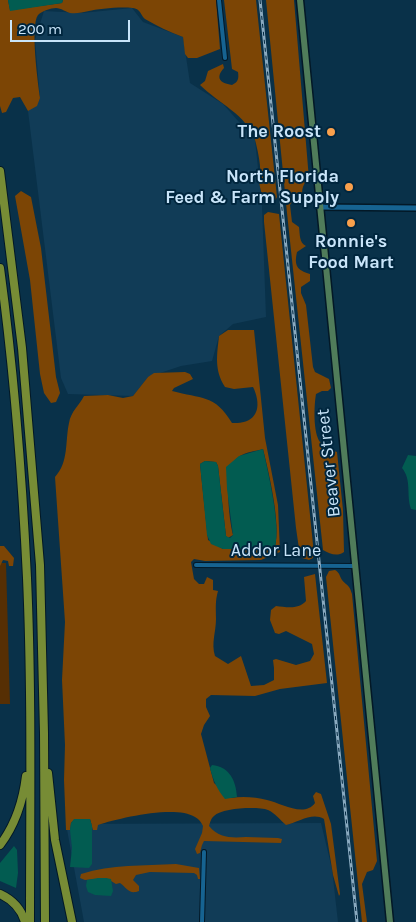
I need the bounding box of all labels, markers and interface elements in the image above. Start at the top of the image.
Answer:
scale bar [12,10,132,42]
text: 200 m [18,20,62,38]
place label: The Roost [238,121,321,143]
marker: The Roost [325,126,337,138]
place label: North Florida Feed & Farm Supply [165,166,339,208]
marker: North Florida Feed & Farm Supply [343,181,355,193]
marker: Ronnie's Food Mart [345,217,357,229]
place label: Ronnie's Food Mart [308,231,394,274]
street label: Beaver Street [313,408,345,518]
street label: Addor Lane [231,540,321,562]

